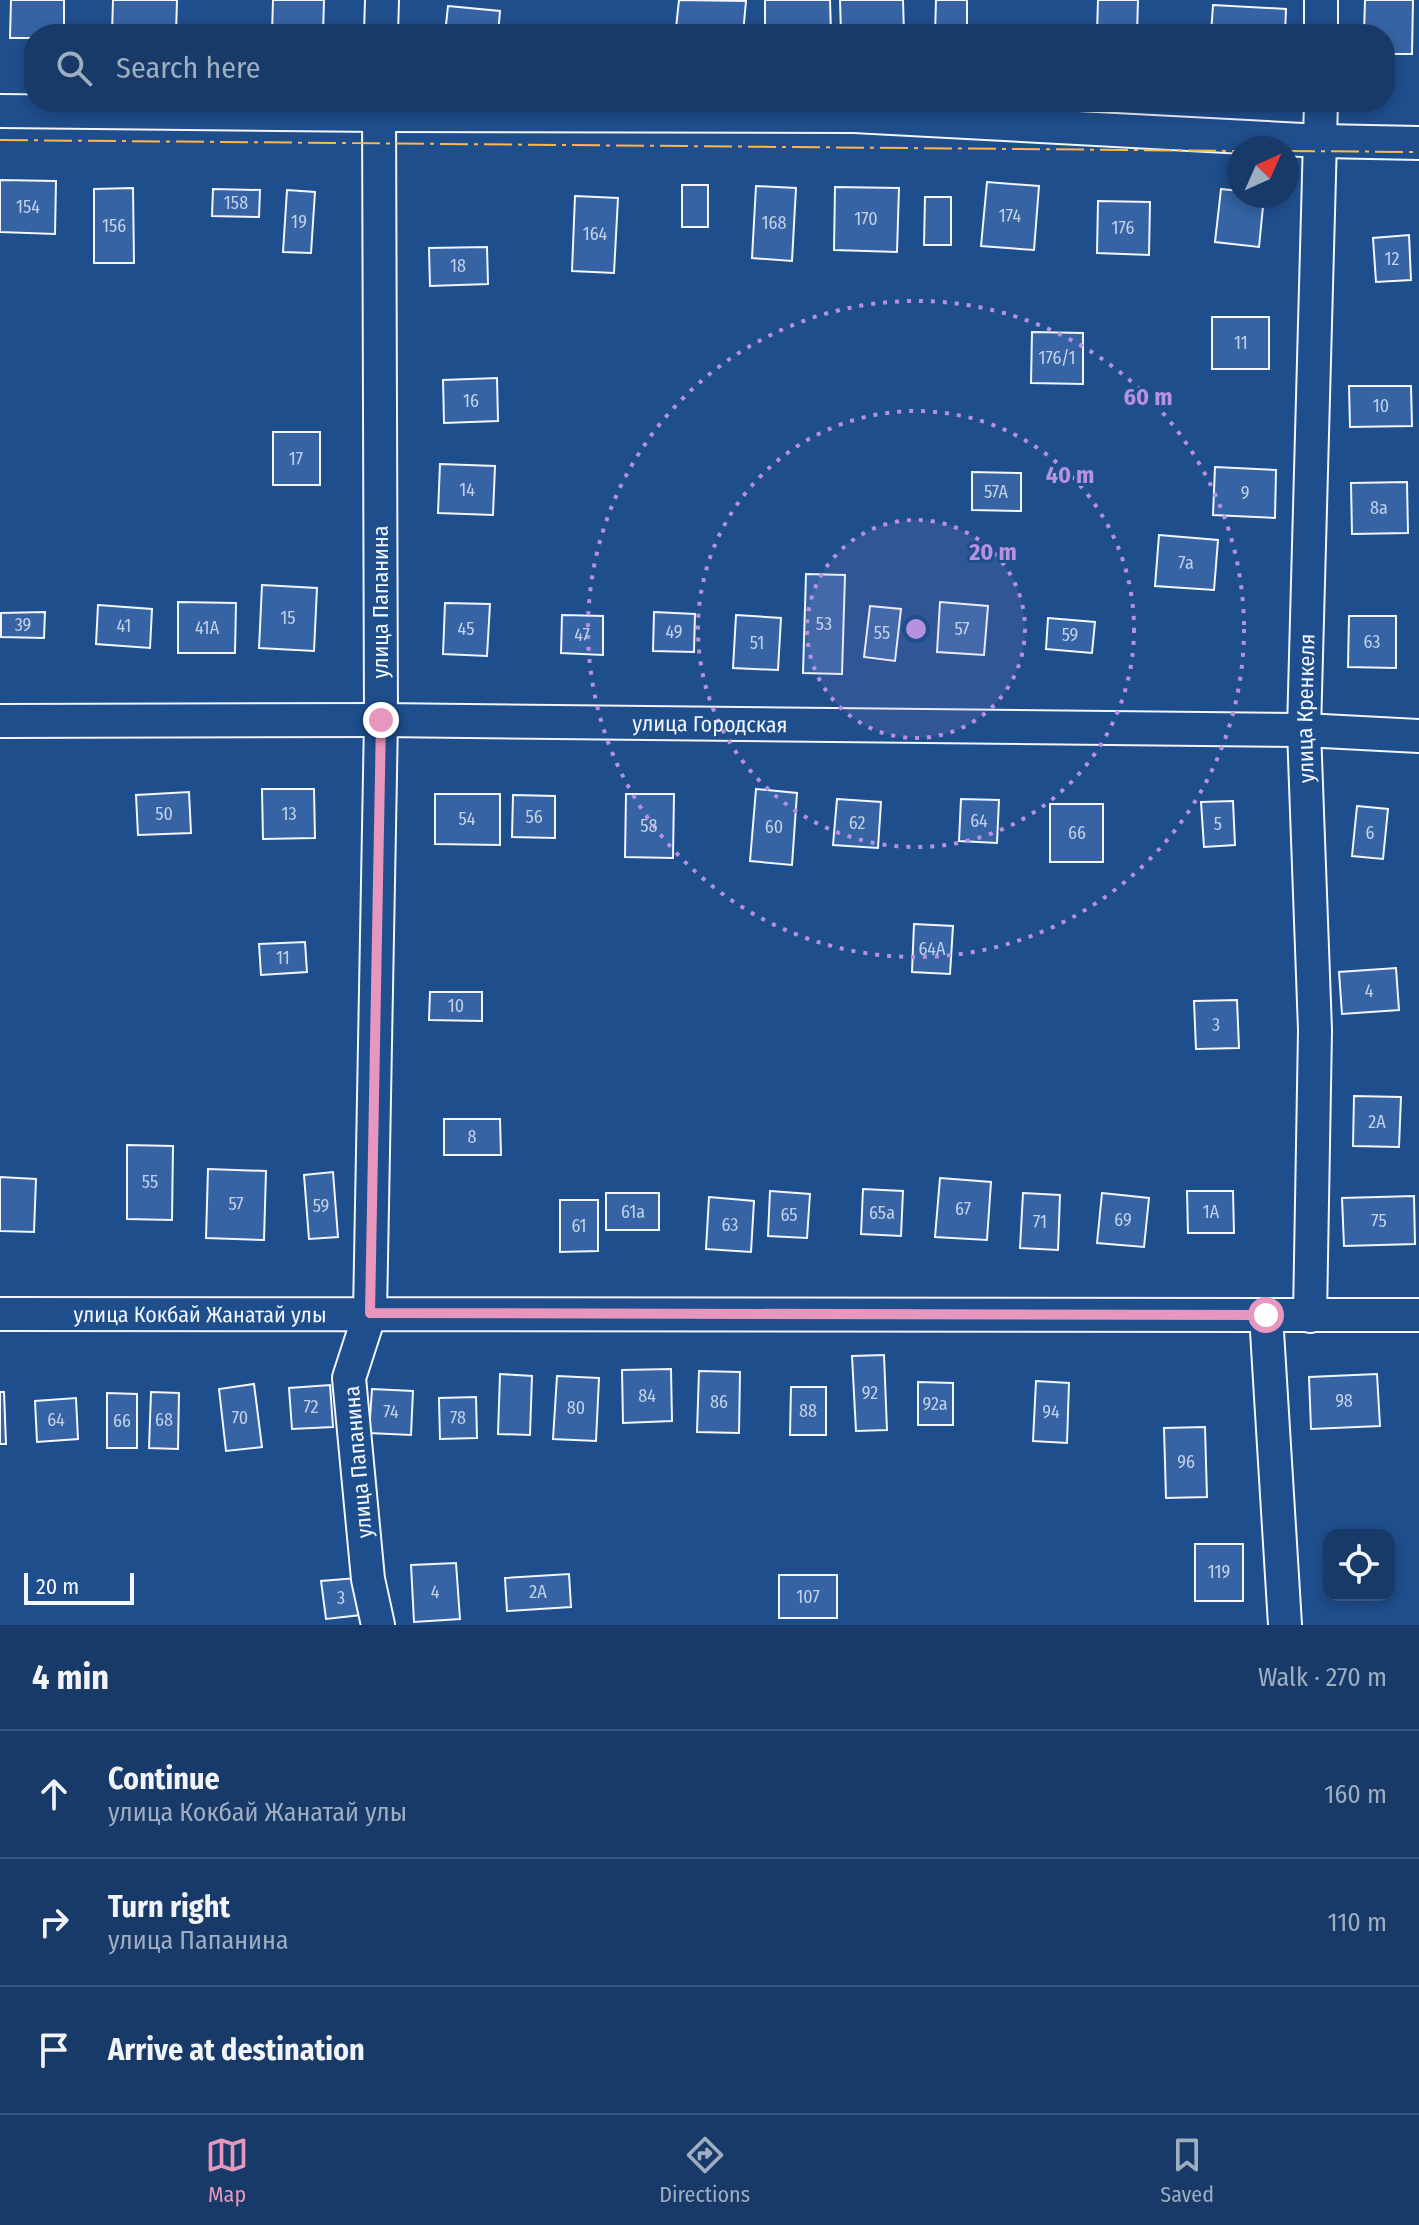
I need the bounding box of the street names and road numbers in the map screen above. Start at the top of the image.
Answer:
street label: улица Папанина [367,526,394,678]
street label: улица Кренкеля [1290,633,1320,783]
street label: улица Городская [632,709,788,738]
street label: улица Кокбай Жанатай улы [73,1301,327,1328]
street label: улица Папанина [338,1385,378,1539]

